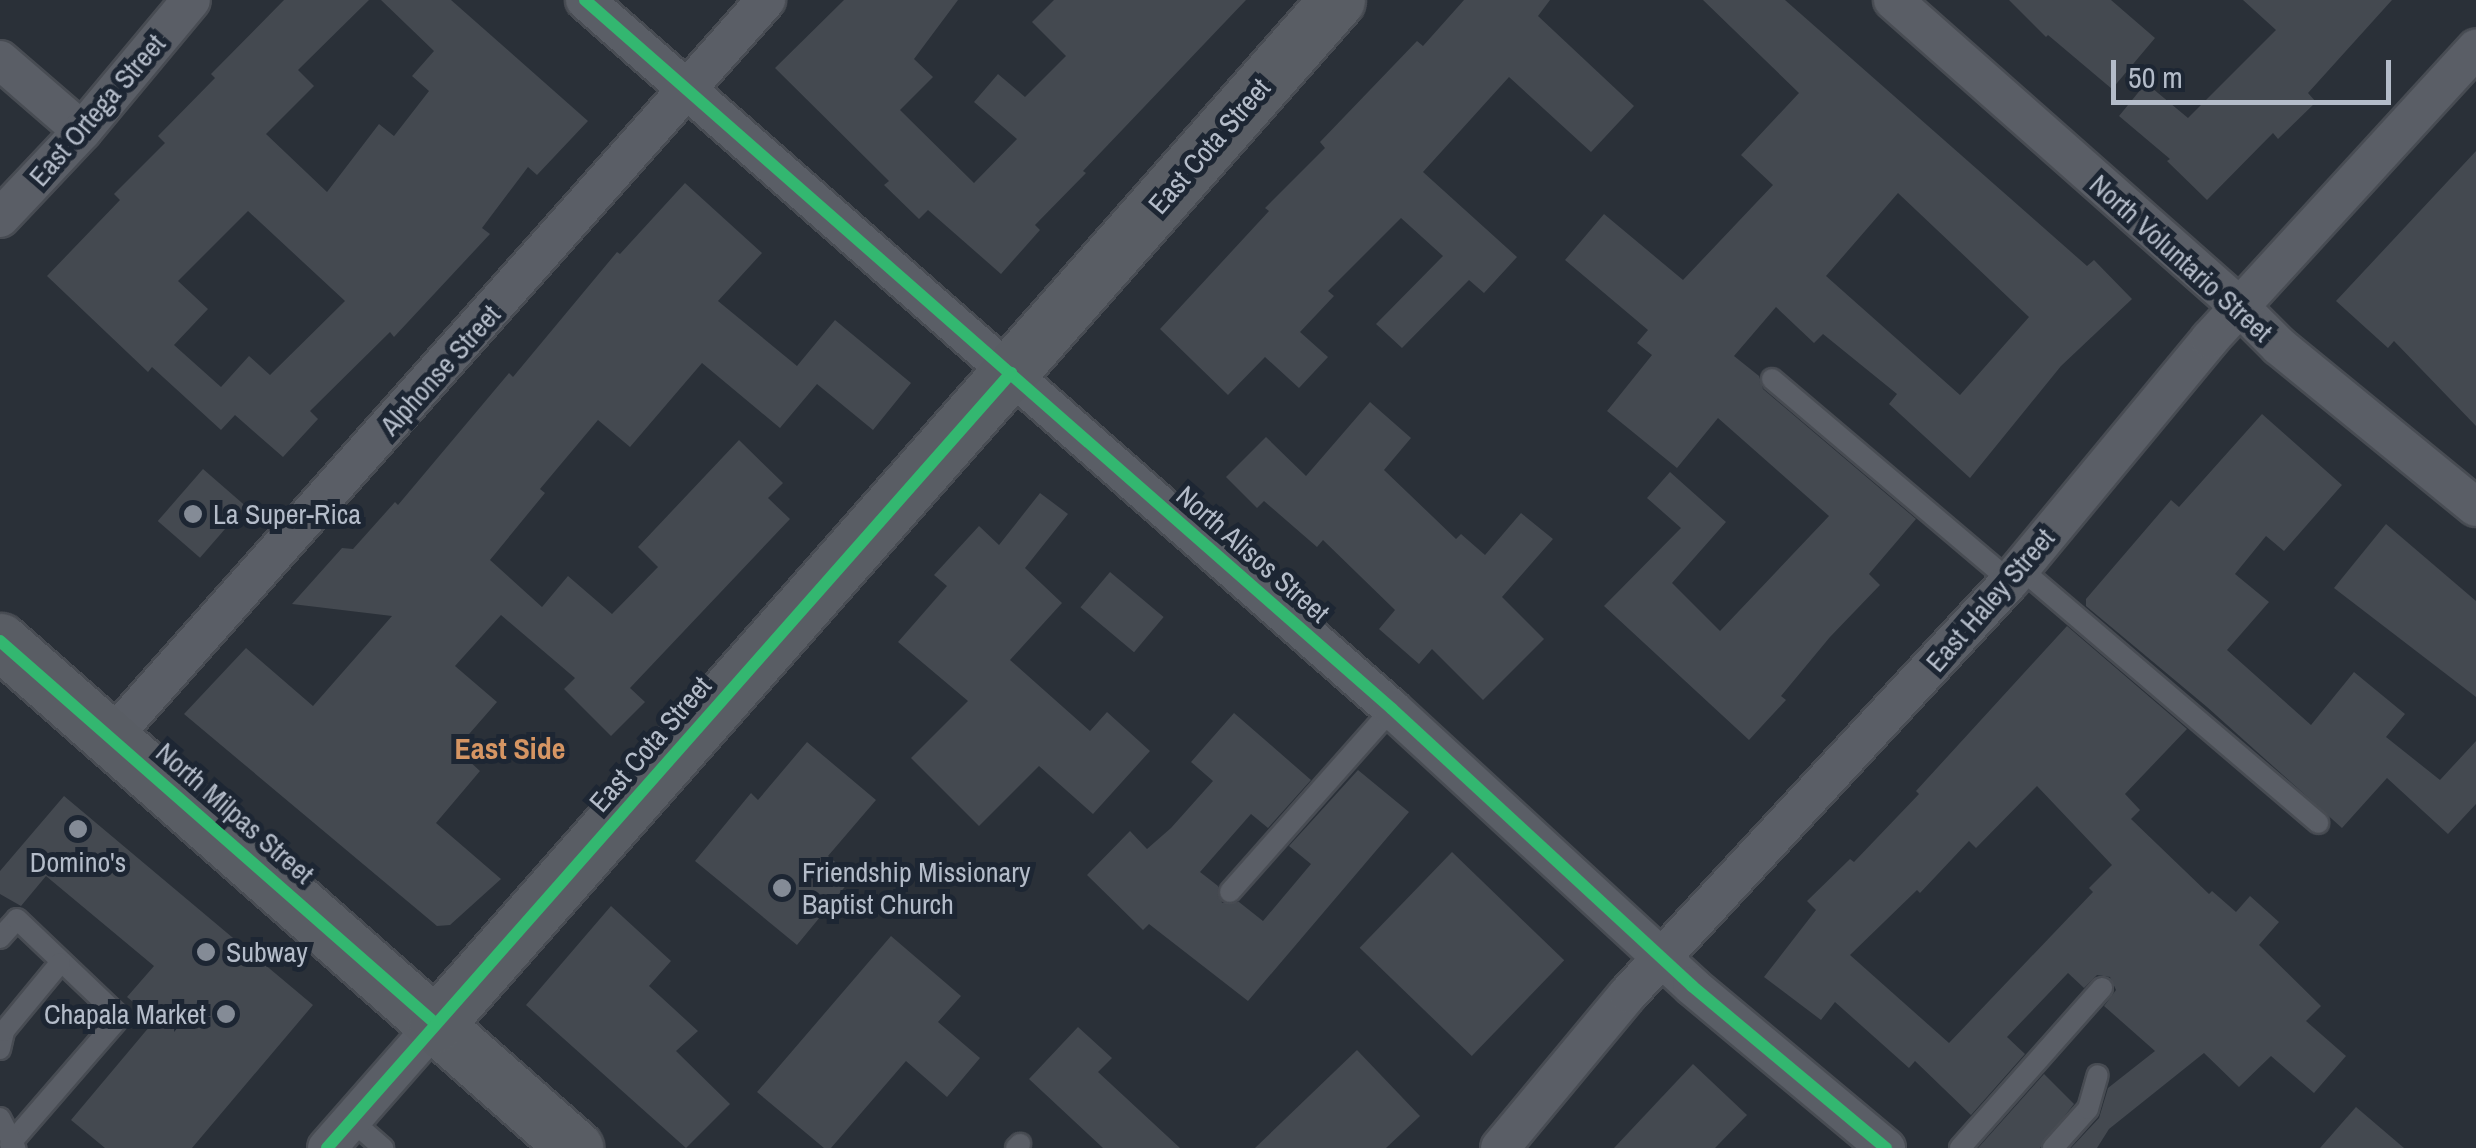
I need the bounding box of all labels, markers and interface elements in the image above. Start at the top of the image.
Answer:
street label: East Ortega Street [22,27,172,193]
scale bar [2116,40,2396,102]
text: 50 m [2128,57,2183,97]
street label: East Cota Street [1141,71,1277,221]
street label: North Voluntario Street [2083,167,2279,349]
street label: Alphonse Street [373,298,507,442]
street label: North Alisos Street [1169,478,1337,630]
place label: La Super-Rica [213,497,361,531]
marker: La Super-Rica [182,503,204,525]
street label: East Haley Street [1919,522,2061,678]
street label: East Cota Street [582,669,718,819]
district label: East Side [455,730,565,766]
street label: North Milpas Street [149,735,321,891]
marker: Domino's [67,818,89,840]
place label: Domino's [30,845,126,879]
place label: Friendship Missionary Baptist Church [802,855,1030,921]
marker: Friendship Missionary Baptist Church [771,877,793,899]
place label: Subway [226,935,308,969]
marker: Subway [195,941,217,963]
place label: Chapala Market [44,997,206,1031]
marker: Chapala Market [215,1003,237,1025]

